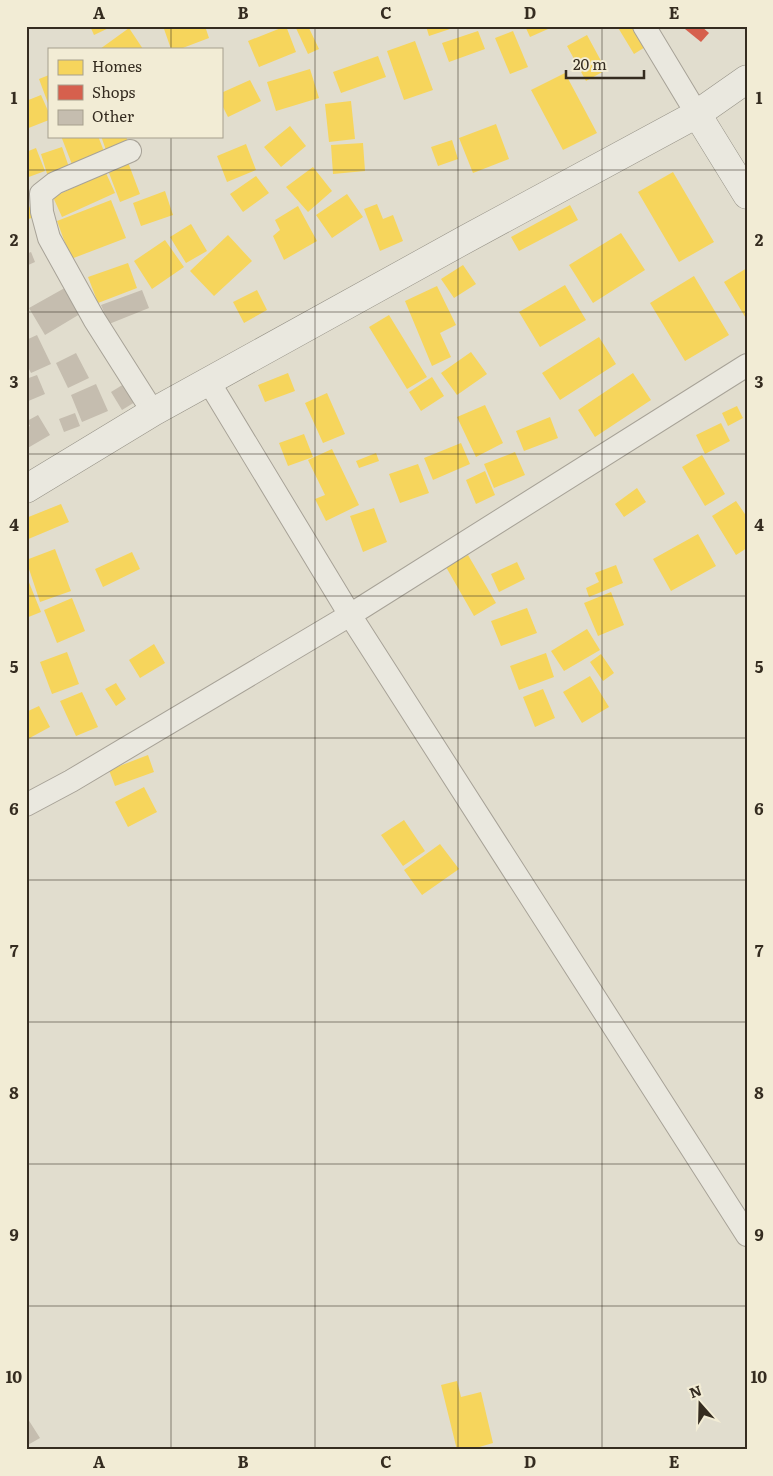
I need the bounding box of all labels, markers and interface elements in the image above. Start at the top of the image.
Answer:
text: A [93,0,105,24]
text: B [237,0,249,24]
text: C [380,0,392,24]
text: D [524,0,536,24]
text: E [669,0,680,24]
legend [48,48,222,138]
scale bar [566,48,643,80]
text: 20 m [573,52,607,75]
text: Homes [92,54,142,77]
text: Shops [92,80,135,103]
text: 1 [11,85,18,109]
text: 1 [756,85,763,109]
text: Other [92,104,134,127]
text: 2 [10,227,19,251]
text: 2 [755,227,764,251]
text: 3 [10,369,19,393]
text: 3 [755,369,764,393]
text: 4 [9,512,19,536]
text: 4 [754,512,764,536]
text: 5 [10,654,19,678]
text: 5 [755,654,764,678]
text: 6 [9,796,19,820]
text: 6 [754,796,764,820]
text: 7 [10,938,19,962]
text: 7 [755,938,764,962]
text: 8 [9,1080,19,1104]
text: 8 [754,1080,764,1104]
text: 9 [9,1222,19,1246]
text: 9 [754,1222,764,1246]
text: 10 [6,1364,22,1388]
text: 10 [751,1364,767,1388]
north arrow [676,1378,726,1428]
text: N [686,1379,704,1402]
text: A [93,1449,105,1473]
text: B [237,1449,249,1473]
text: C [380,1449,392,1473]
text: D [524,1449,536,1473]
text: E [669,1449,680,1473]

